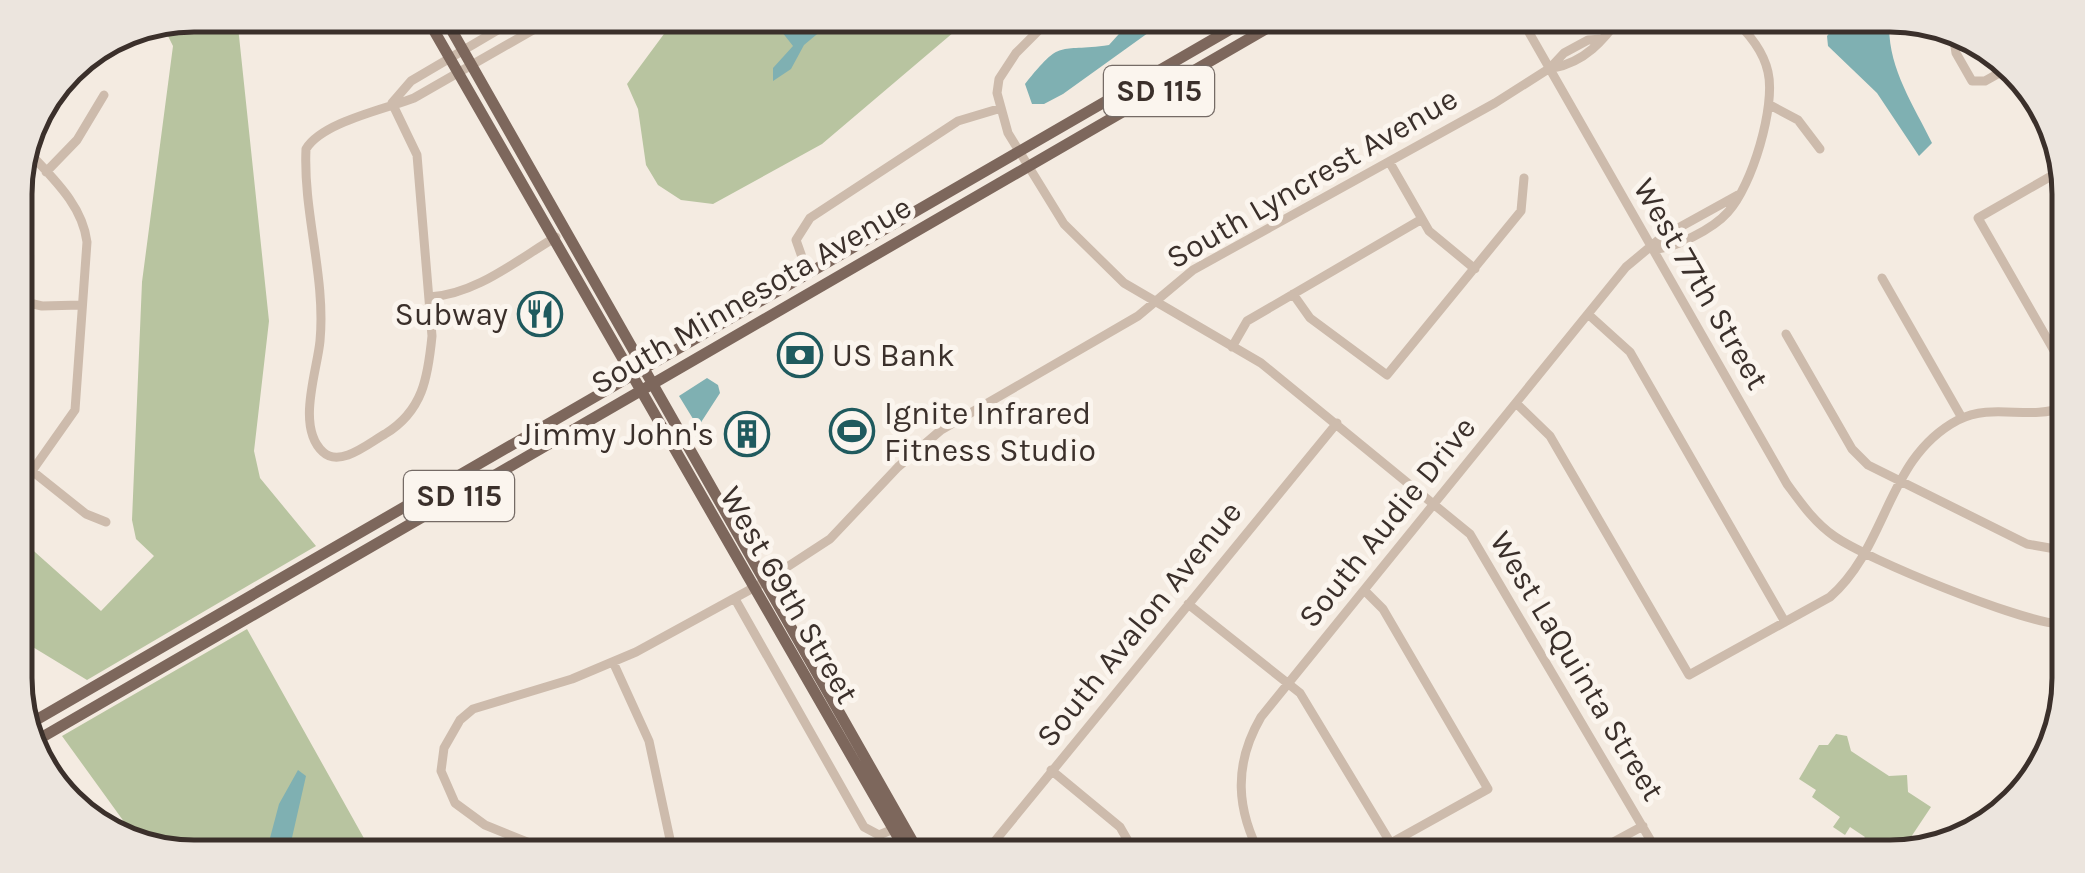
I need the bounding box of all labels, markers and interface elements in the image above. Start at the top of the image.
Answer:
road number: SD 115 [1104,66,1214,116]
street label: South Lyncrest Avenue [1160,80,1464,276]
street label: West 77th Street [1626,172,1776,396]
street label: South Minnesota Avenue [584,188,918,402]
restaurant icon: Subway [517,291,563,337]
place label: Subway [395,296,508,333]
bank icon: US Bank [777,332,823,378]
place label: US Bank [832,337,955,374]
place label: Ignite Infrared Fitness Studio [884,395,1096,469]
sports icon: Ignite Infrared Fitness Studio [829,408,875,454]
street label: South Audie Drive [1291,409,1483,635]
building icon: Jimmy John's [724,411,770,457]
place label: Jimmy John's [519,416,714,453]
road number: SD 115 [404,471,514,521]
street label: West 69th Street [712,480,866,710]
street label: South Avalon Avenue [1029,494,1249,754]
street label: West LaQuinta Street [1482,525,1672,807]

